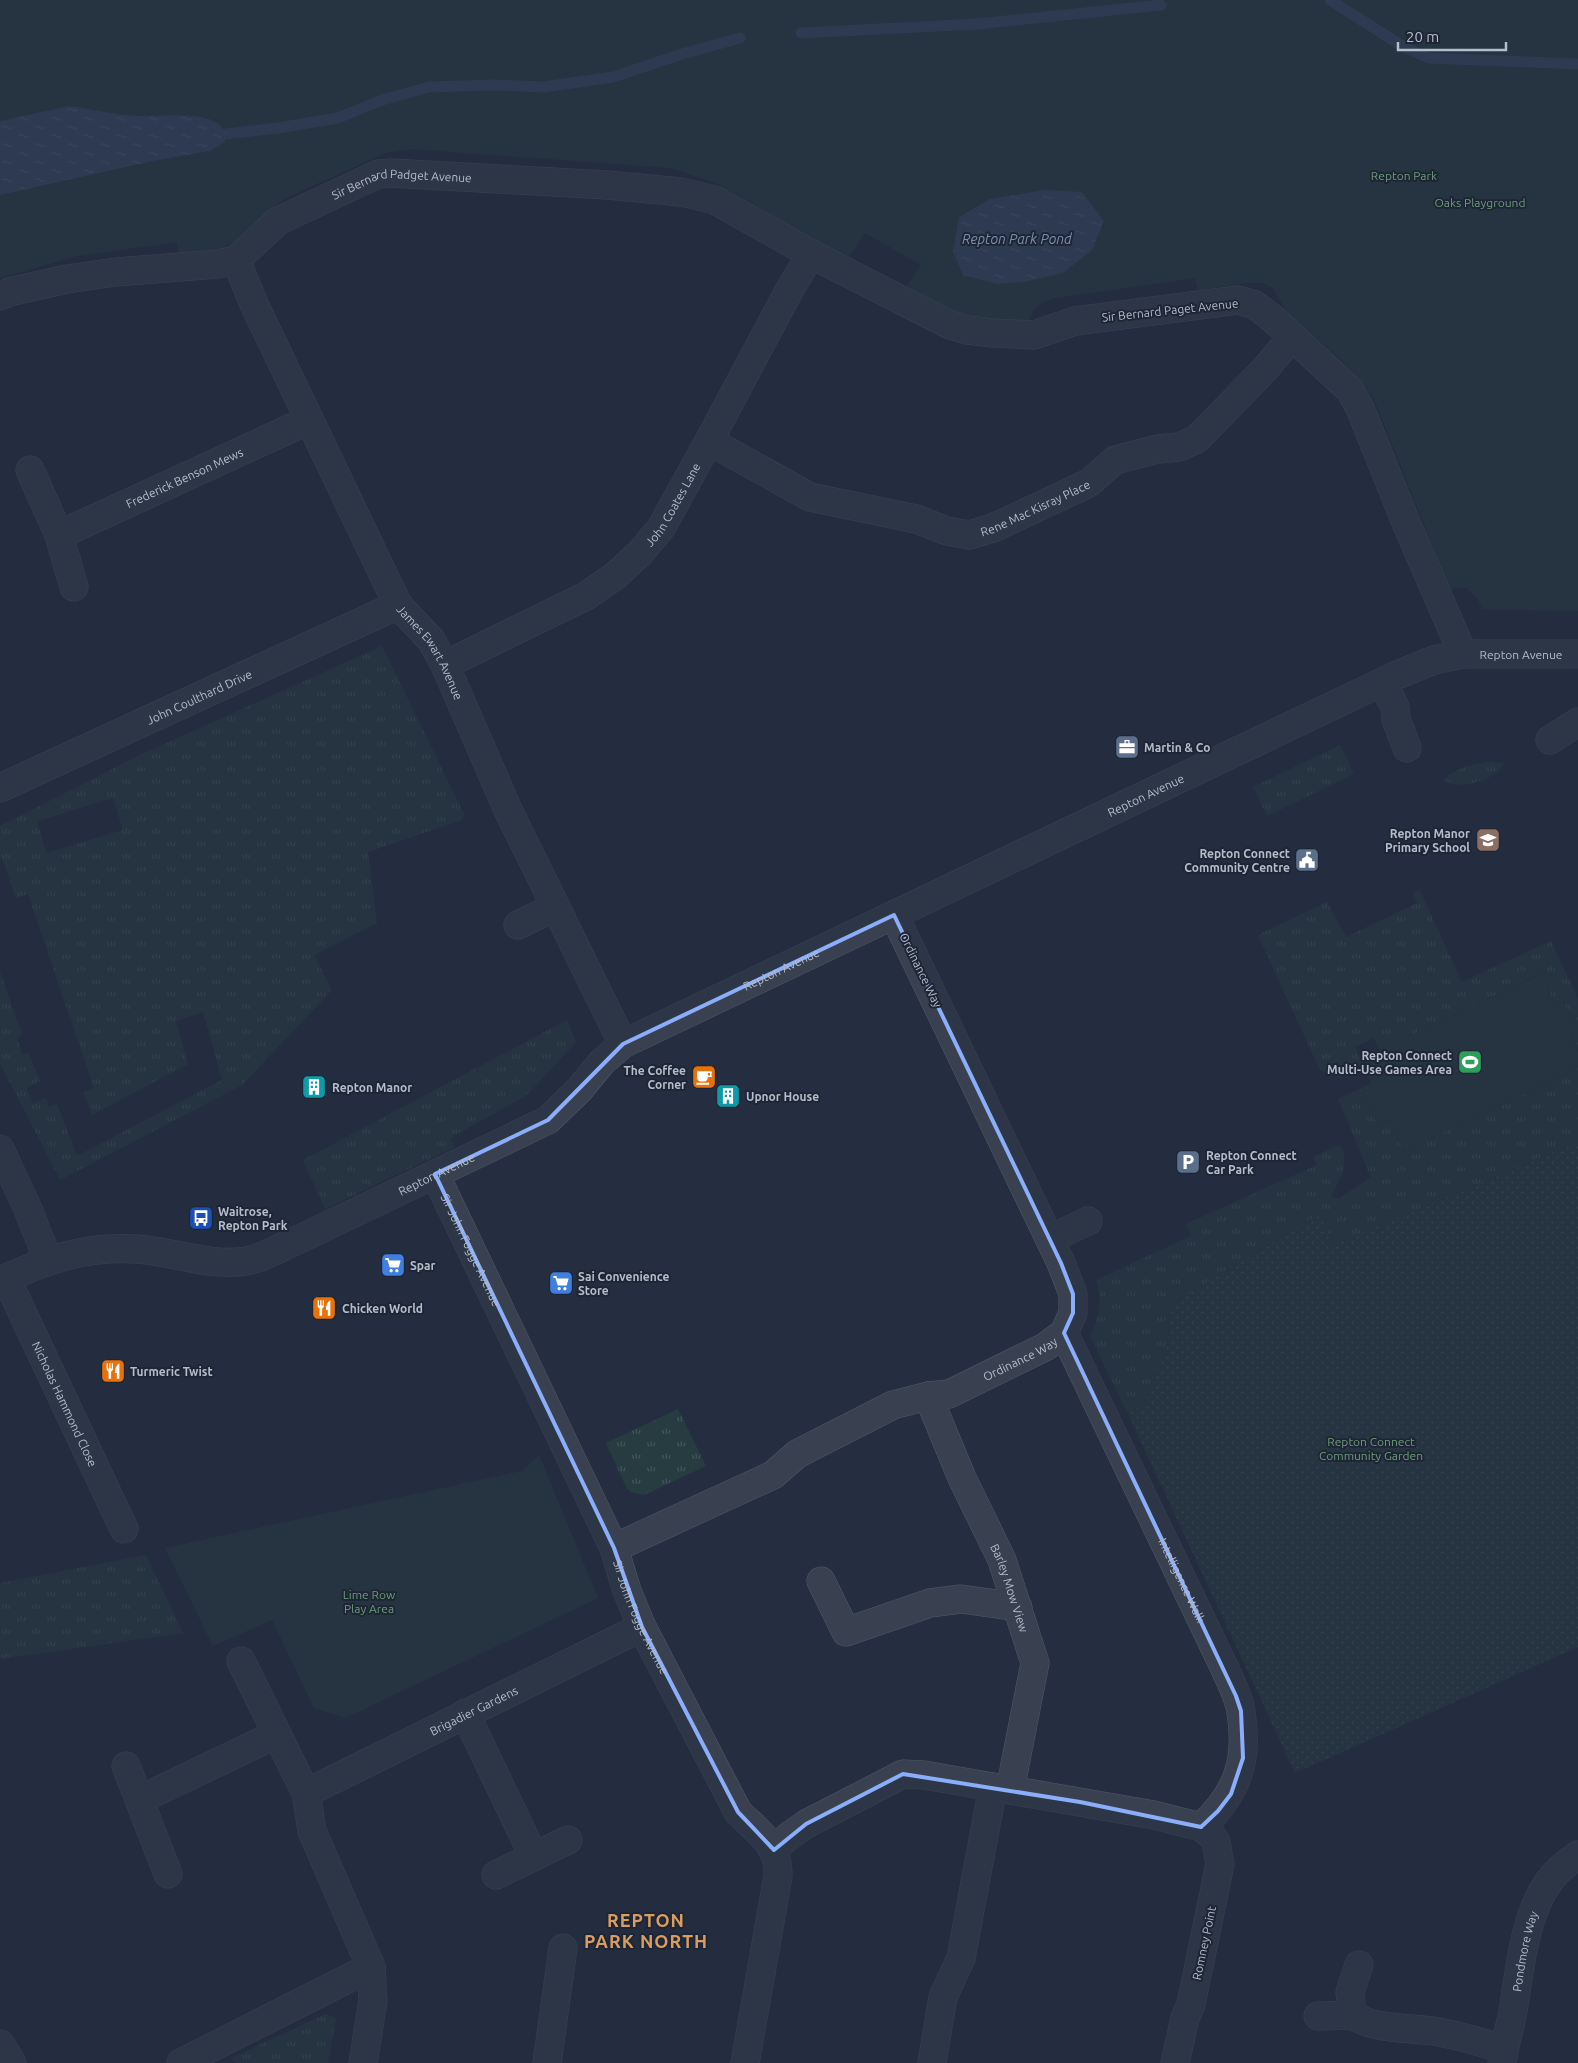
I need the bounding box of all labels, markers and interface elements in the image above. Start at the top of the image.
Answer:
scale bar [1398,20,1506,52]
text: 20 m [1406,28,1439,45]
street label: Sir Bernard Padget Avenue [329,166,472,201]
park label: Repton Park [1371,169,1437,182]
park label: Oaks Playground [1435,196,1525,209]
water label: Repton Park Pond [962,231,1073,247]
street label: Sir Bernard Paget Avenue [1101,296,1239,324]
street label: Frederick Benson Mews [124,445,245,510]
street label: John Coates Lane [642,460,702,549]
street label: Rene Mac Kisray Place [979,477,1092,538]
street label: James Ewart Avenue [395,602,466,701]
street label: Repton Avenue [1480,648,1562,661]
street label: John Coulthard Drive [144,667,254,726]
office icon: Martin & Co [1114,734,1140,760]
place label: Martin & Co [1144,741,1210,754]
street label: Repton Avenue [1105,771,1186,819]
place label: Repton Manor Primary School [1385,827,1470,854]
school or university icon: Repton Manor Primary School [1475,827,1501,853]
place label: Repton Connect Community Centre [1184,847,1290,874]
public building icon: Repton Connect Community Centre [1294,847,1320,873]
street label: Ordinance Way [897,931,945,1010]
street label: Repton Avenue [741,945,821,992]
place label: Repton Connect Multi-Use Games Area [1327,1049,1452,1076]
sports icon: Repton Connect Multi-Use Games Area [1457,1049,1483,1075]
place label: The Coffee Corner [624,1064,686,1091]
cafe icon: The Coffee Corner [691,1064,717,1090]
building icon: Repton Manor [301,1074,327,1100]
place label: Repton Manor [332,1081,412,1094]
building icon: Upnor House [715,1083,741,1109]
place label: Upnor House [746,1090,819,1103]
parking icon: Repton Connect Car Park [1175,1149,1201,1175]
place label: Repton Connect Car Park [1206,1149,1297,1176]
street label: Repton Avenue [396,1150,476,1197]
street label: Sir John Fogge Avenue [439,1192,504,1308]
bus stop icon: Waitrose, Repton Park [188,1205,214,1231]
place label: Waitrose, Repton Park [218,1205,288,1232]
supermarket icon: Spar [380,1252,406,1278]
place label: Spar [410,1259,436,1272]
supermarket icon: Sai Convenience Store [548,1270,574,1296]
place label: Sai Convenience Store [578,1270,669,1297]
restaurant icon: Chicken World [311,1295,337,1321]
place label: Chicken World [342,1302,423,1315]
street label: Ordinance Way [981,1334,1059,1383]
street label: Nicholas Hammond Close [30,1339,100,1468]
restaurant icon: Turmeric Twist [100,1358,126,1384]
place label: Turmeric Twist [130,1365,213,1378]
park label: Repton Connect Community Garden [1319,1435,1423,1462]
street label: Intelligence Walk [1157,1536,1208,1624]
street label: Barley Mow View [988,1541,1031,1635]
street label: Sir John Fogge Avenue [612,1558,672,1676]
park label: Lime Row Play Area [343,1588,396,1615]
street label: Brigadier Gardens [427,1683,520,1737]
street label: Romney Point [1190,1905,1218,1981]
street label: Pondmore Way [1510,1909,1540,1992]
district label: REPTON PARK NORTH [584,1910,708,1951]

